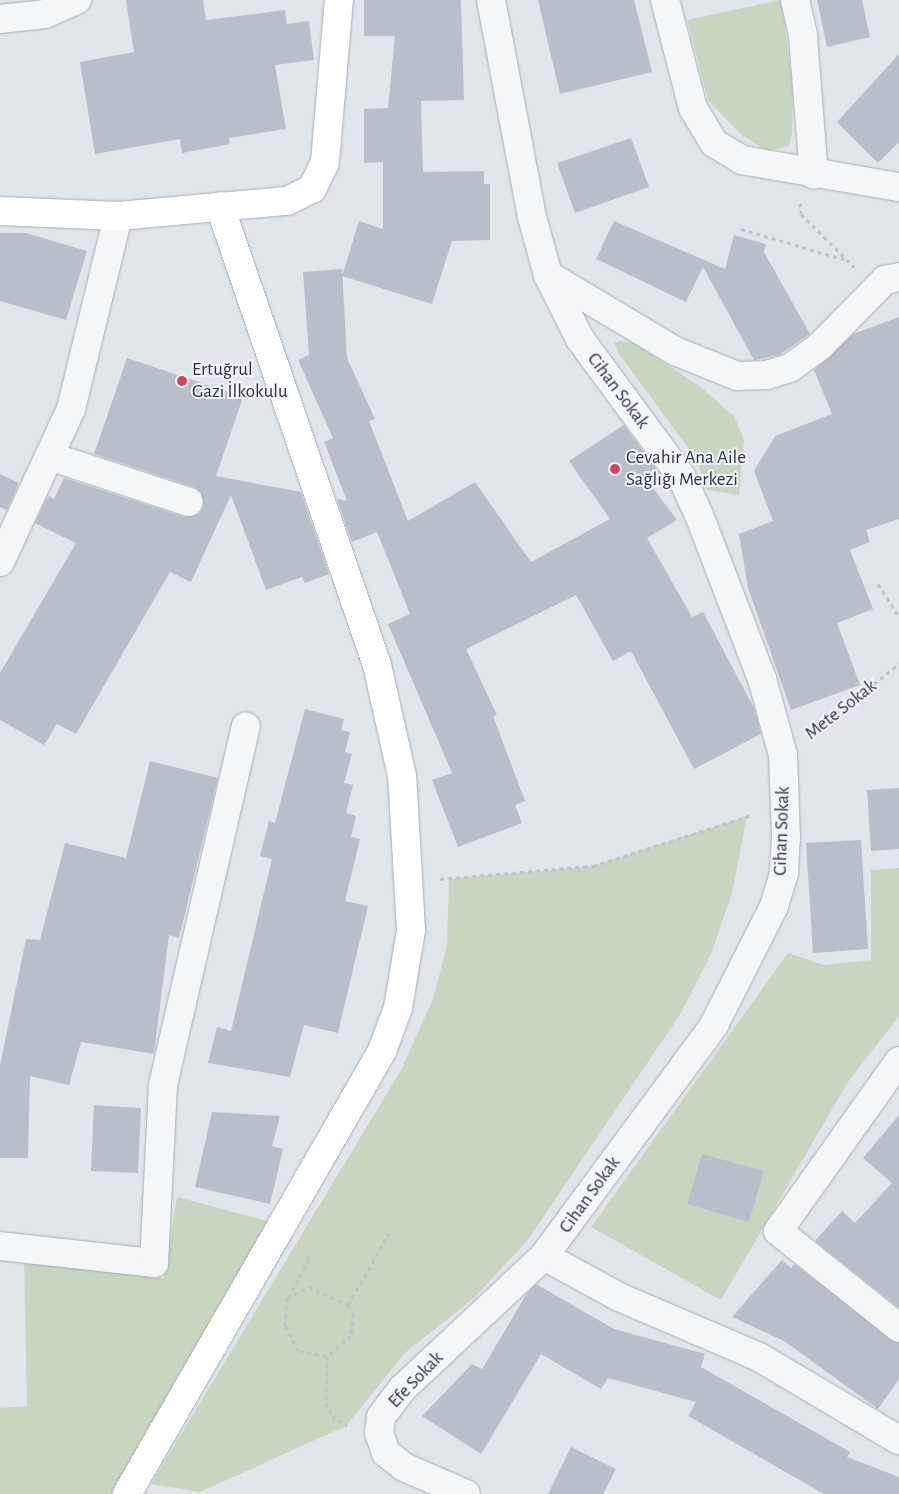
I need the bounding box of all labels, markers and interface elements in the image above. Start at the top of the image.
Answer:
street label: Cihan Sokak [582,348,654,434]
place label: Ertuğrul Gazi İlkokulu [192,359,288,403]
marker: Ertuğrul Gazi İlkokulu [176,375,188,387]
place label: Cevahir Ana Aile Sağlığı Merkezi [626,447,746,491]
marker: Cevahir Ana Aile Sağlığı Merkezi [608,462,622,476]
street label: Mete Sokak [801,675,881,745]
street label: Cihan Sokak [769,786,795,876]
street label: Cihan Sokak [554,1152,626,1238]
street label: Efe Sokak [384,1347,448,1413]

